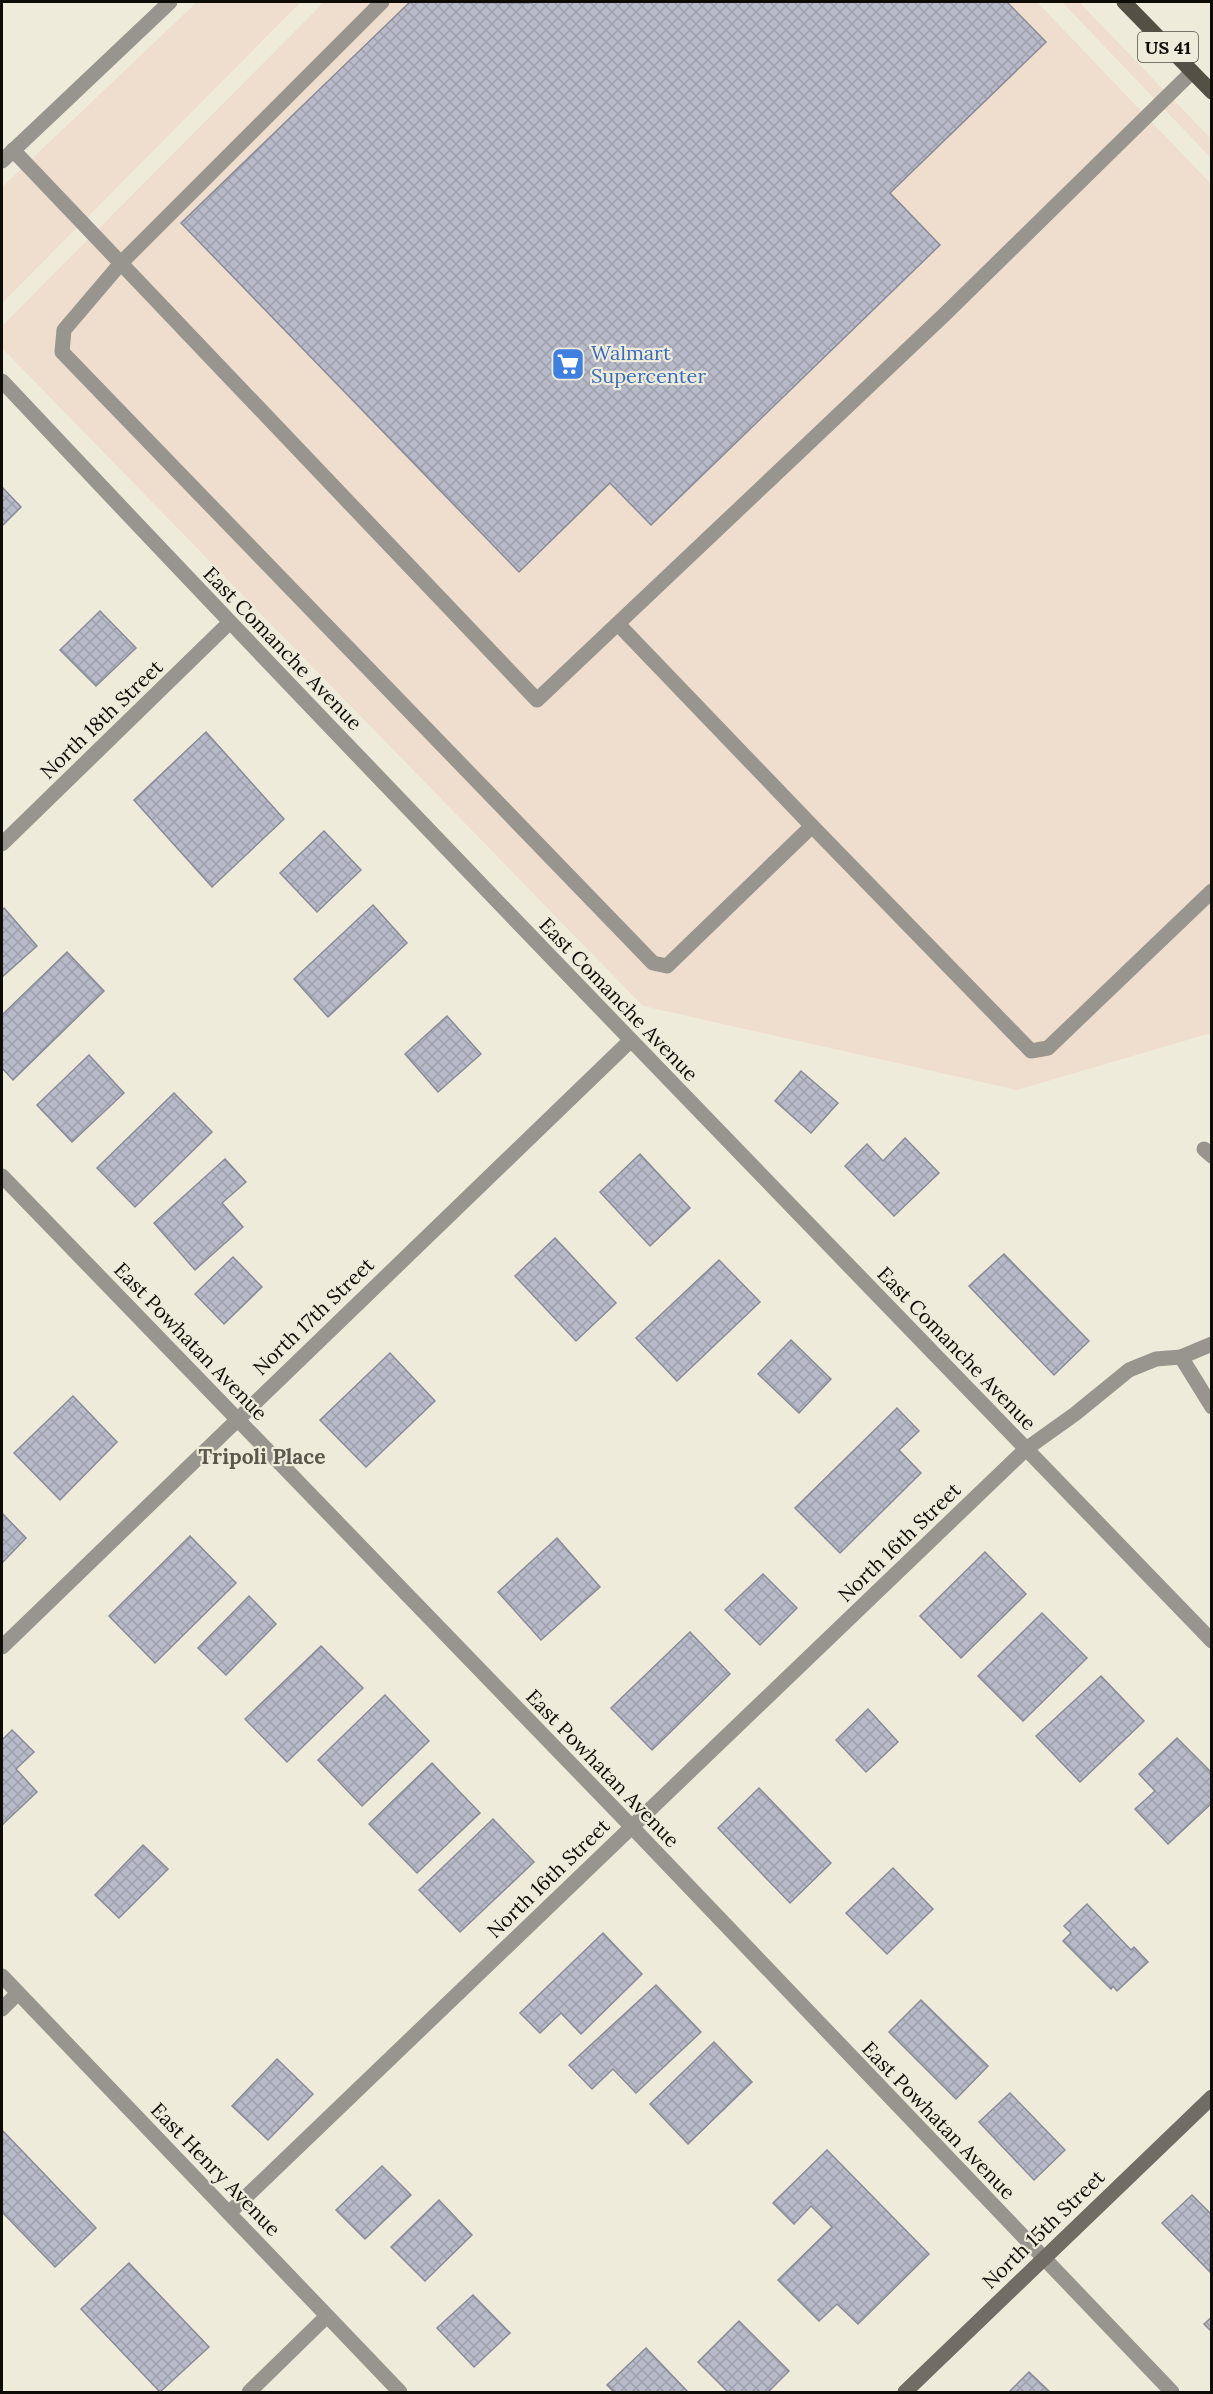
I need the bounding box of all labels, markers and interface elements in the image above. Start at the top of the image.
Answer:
road number: US 41 [1138,32,1198,62]
place label: Walmart Supercenter [591,340,706,388]
supermarket icon: Walmart Supercenter [550,346,586,382]
street label: East Comanche Avenue [198,561,368,735]
street label: North 18th Street [35,654,168,784]
street label: East Comanche Avenue [534,912,704,1086]
street label: North 17th Street [247,1252,379,1380]
street label: East Powhatan Avenue [109,1257,273,1425]
street label: East Comanche Avenue [872,1261,1042,1435]
district label: Tripoli Place [199,1443,325,1470]
street label: North 16th Street [832,1477,966,1607]
street label: East Powhatan Avenue [521,1684,685,1852]
street label: North 16th Street [481,1813,615,1943]
street label: East Powhatan Avenue [857,2036,1021,2204]
street label: East Henry Avenue [146,2097,286,2241]
street label: North 15th Street [977,2164,1110,2294]

